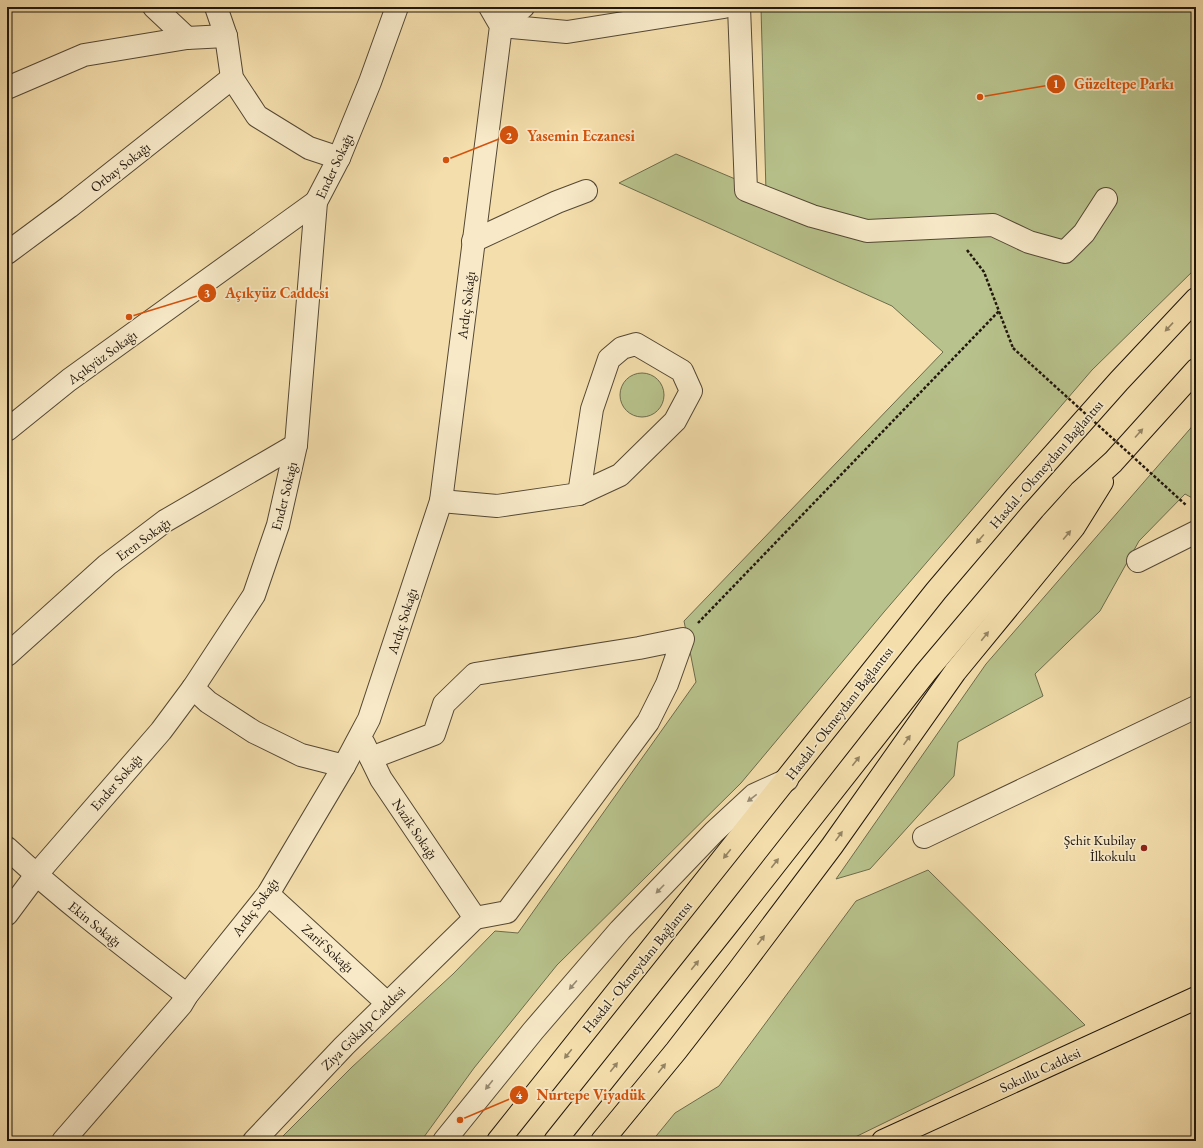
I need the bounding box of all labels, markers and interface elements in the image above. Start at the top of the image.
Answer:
callout: Güzeltepe Parkı [1046,70,1182,97]
text: Güzeltepe Parkı [1074,74,1175,93]
text: 1 [1053,76,1059,92]
callout: Yasemin Eczanesi [499,122,643,149]
text: Yasemin Eczanesi [527,126,635,145]
text: 2 [506,128,513,144]
street label: Ender Sokağı [311,130,357,202]
street label: Orbay Sokağı [86,138,154,196]
street label: Ardıç Sokağı [453,269,479,341]
callout: Açıkyüz Caddesi [197,279,337,306]
text: Açıkyüz Caddesi [224,283,330,302]
text: 3 [204,285,210,301]
one-way arrow [1164,322,1174,332]
street label: Açıkyüz Sokağı [63,325,141,389]
street label: Hasdal - Okmeydanı Bağlantısı [985,396,1107,532]
one-way arrow [1134,428,1143,438]
street label: Ender Sokağı [267,459,301,532]
street label: Eren Sokağı [112,513,174,565]
one-way arrow [1063,530,1072,540]
one-way arrow [976,534,985,544]
street label: Ardıç Sokağı [383,585,421,657]
one-way arrow [981,630,989,641]
street label: Hasdal - Okmeydanı Bağlantısı [781,642,897,783]
one-way arrow [903,735,911,745]
street label: Ender Sokağı [86,749,146,814]
one-way arrow [852,755,860,766]
one-way arrow [747,793,758,802]
street label: Nazik Sokağı [388,795,442,863]
one-way arrow [835,831,843,842]
place label: Şehit Kubilay İlkokulu [1064,831,1137,865]
marker: Şehit Kubilay İlkokulu [1139,843,1149,853]
one-way arrow [723,849,732,860]
one-way arrow [771,857,780,868]
street label: Ardıç Sokağı [227,874,283,941]
one-way arrow [655,884,664,894]
street label: Ekin Sokağı [65,897,126,951]
street label: Hasdal - Okmeydanı Bağlantısı [578,897,696,1037]
street label: Zarif Sokağı [298,920,358,977]
one-way arrow [757,935,765,946]
one-way arrow [691,959,699,970]
one-way arrow [568,980,577,991]
street label: Ziya Gökalp Caddesi [317,982,409,1074]
street label: Sokullu Caddesi [997,1043,1084,1097]
one-way arrow [563,1049,572,1060]
one-way arrow [610,1061,618,1072]
one-way arrow [658,1062,667,1073]
one-way arrow [485,1079,493,1090]
callout: Nurtepe Viyadük [509,1081,654,1108]
text: Nurtepe Viyadük [536,1085,646,1104]
text: 4 [516,1087,523,1103]

